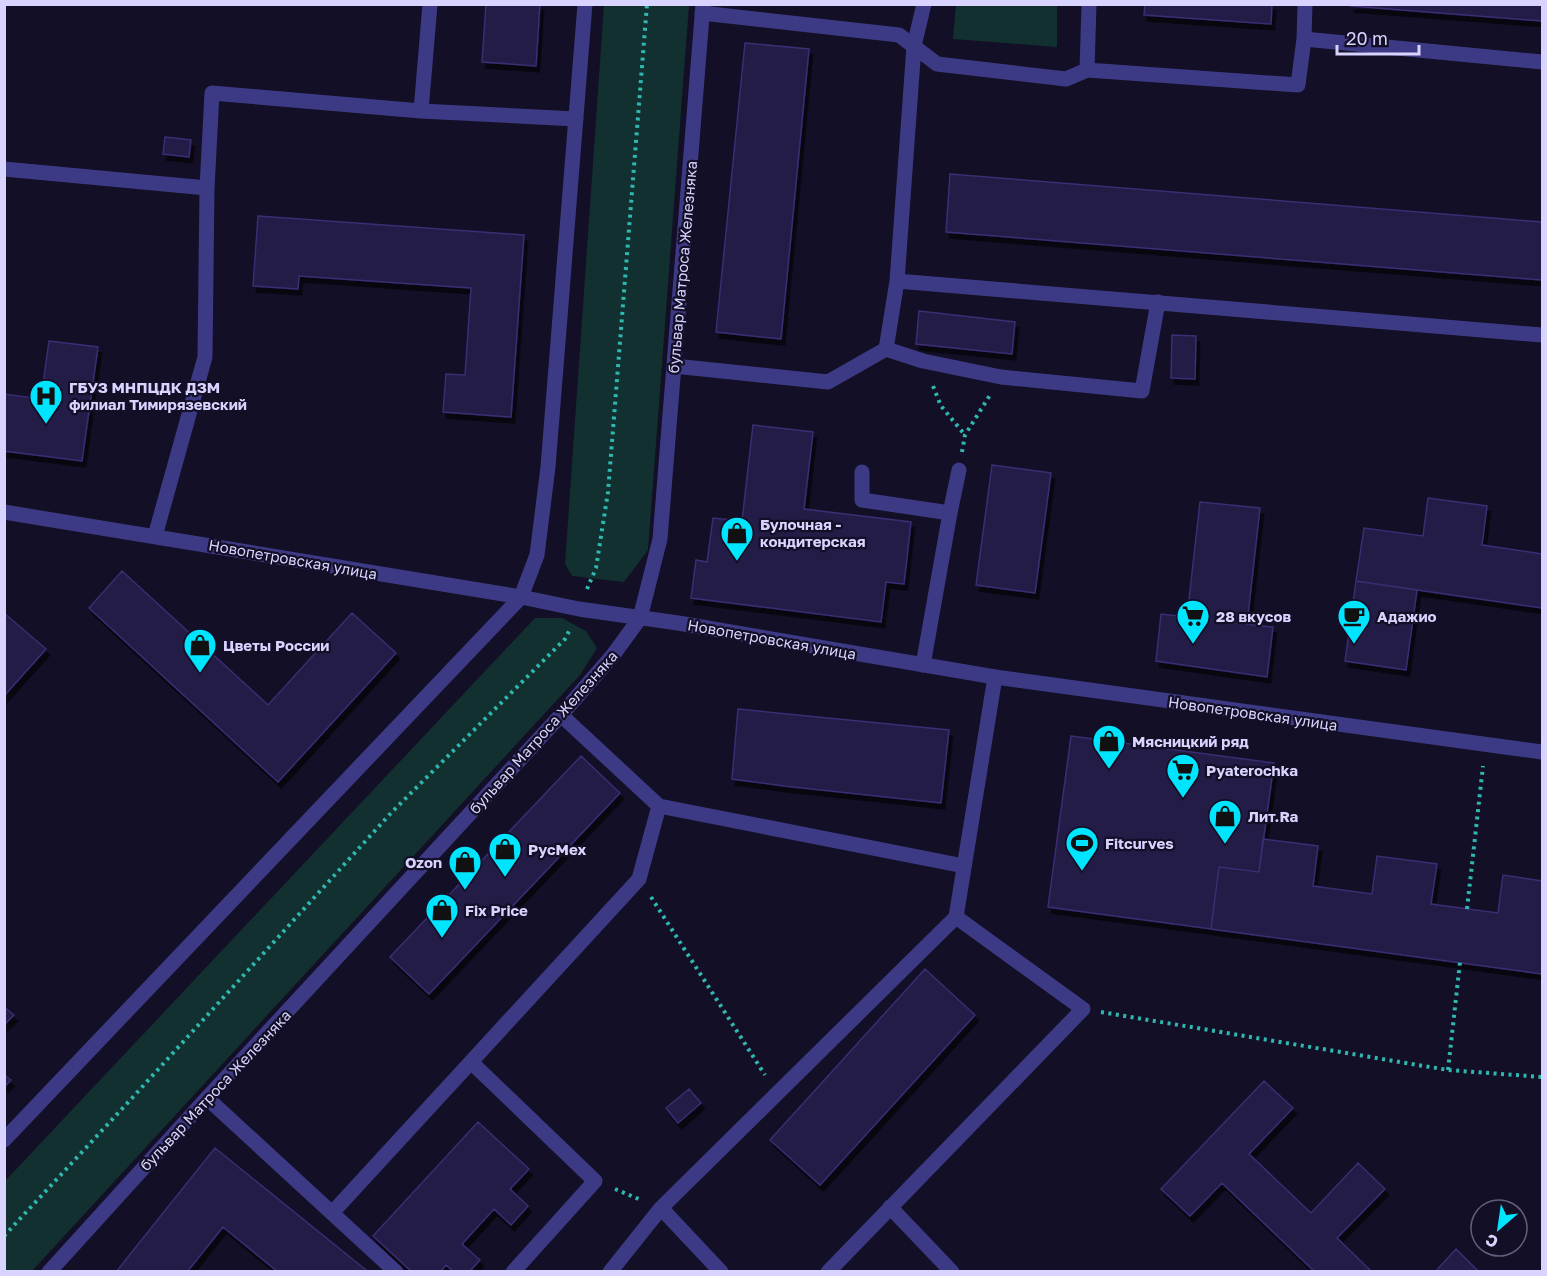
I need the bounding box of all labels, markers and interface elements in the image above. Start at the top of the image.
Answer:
scale bar [1337,18,1420,56]
text: 20 m [1346,27,1388,49]
street label: бульвар Матроса Железняка [664,160,700,374]
hospital icon: ГБУЗ МНПЦДК ДЗМ филиал Тимирязевский [28,378,64,425]
place label: ГБУЗ МНПЦДК ДЗМ филиал Тимирязевский [69,378,247,413]
shop icon: Булочная - кондитерская [719,515,755,562]
place label: Булочная - кондитерская [760,515,866,550]
street label: Новопетровская улица [207,535,379,583]
supermarket icon: 28 вкусов [1175,598,1211,645]
cafe icon: Адажио [1336,598,1372,645]
place label: 28 вкусов [1216,607,1291,625]
place label: Адажио [1377,607,1437,625]
street label: Новопетровская улица [686,615,858,663]
shop icon: Цветы России [182,627,218,674]
place label: Цветы России [223,636,329,654]
street label: бульвар Матроса Железняка [465,647,621,817]
street label: Новопетровская улица [1167,692,1339,734]
shop icon: Мясницкий ряд [1091,723,1127,770]
place label: Мясницкий ряд [1132,732,1249,750]
supermarket icon: Pyaterochka [1165,752,1201,799]
place label: Pyaterochka [1206,761,1298,779]
shop icon: Лит.Ra [1207,798,1243,845]
place label: Лит.Ra [1248,807,1299,825]
sports icon: Fitcurves [1064,825,1100,872]
shop icon: РусМех [487,831,523,878]
place label: Fitcurves [1105,834,1174,852]
place label: РусМех [528,840,587,858]
shop icon: Ozon [447,844,483,891]
place label: Ozon [405,853,442,871]
shop icon: Fix Price [424,892,460,939]
place label: Fix Price [465,901,528,919]
street label: бульвар Матроса Железняка [136,1006,294,1174]
north arrow [1469,1198,1529,1258]
text: С [1482,1230,1502,1253]

